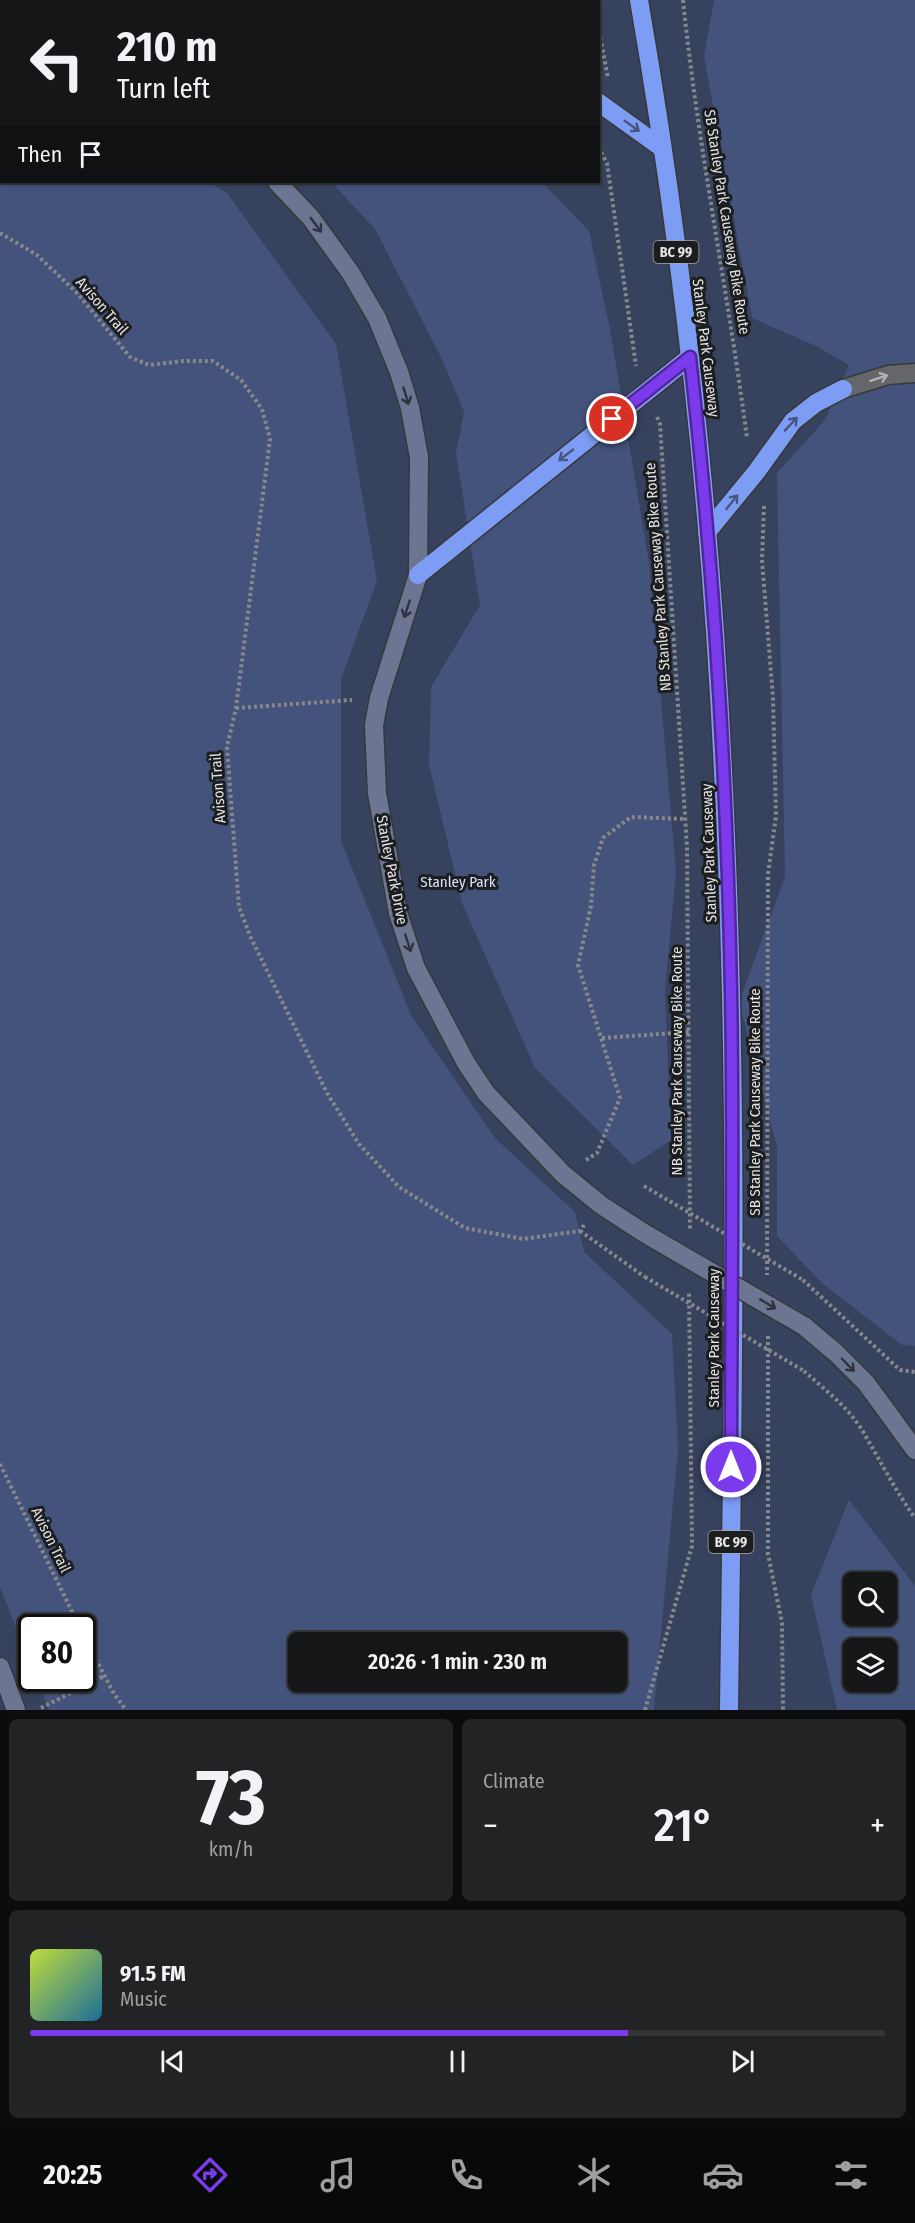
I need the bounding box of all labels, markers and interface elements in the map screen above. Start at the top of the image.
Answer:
text: 210 m [117,22,217,72]
icon: left [18,24,96,102]
text: Turn left [117,73,210,105]
street label: SB Stanley Park Causeway Bike Route [700,108,754,336]
one-way arrow [623,120,639,132]
icon: arrive [74,138,107,171]
text: Then [18,141,62,168]
one-way arrow [310,216,322,232]
road number: BC 99 [654,241,698,263]
street label: Avison Trail [72,274,132,339]
street label: Stanley Park Causeway [689,278,723,418]
one-way arrow [869,372,888,383]
one-way arrow [401,386,412,405]
pin [586,393,637,444]
icon: arrive [595,402,628,435]
one-way arrow [784,417,798,432]
one-way arrow [558,449,574,462]
street label: NB Stanley Park Causeway Bike Route [641,462,675,692]
one-way arrow [725,494,738,510]
one-way arrow [401,599,412,618]
street label: Avison Trail [207,752,229,824]
street label: Stanley Park Causeway [698,783,720,923]
street label: Stanley Park Drive [373,814,411,926]
park label: Stanley Park [420,873,496,891]
one-way arrow [403,933,414,952]
street label: NB Stanley Park Causeway Bike Route [668,947,686,1175]
street label: SB Stanley Park Causeway Bike Route [746,988,764,1216]
street label: Stanley Park Causeway [705,1268,723,1408]
one-way arrow [759,1298,776,1310]
one-way arrow [840,1357,855,1372]
position arrow [699,1435,763,1499]
street label: Avison Trail [27,1504,75,1576]
road number: BC 99 [708,1531,754,1553]
map controls [843,1572,897,1692]
button: search [843,1572,897,1626]
speed limit sign: 80 [18,1614,96,1692]
button: layers [843,1638,897,1692]
text: 20:26 · 1 min · 230 m [368,1648,547,1675]
text: 73 [196,1751,266,1845]
text: Climate [483,1769,545,1793]
text: 21° [654,1799,714,1853]
text: − [483,1806,498,1846]
text: + [870,1806,885,1846]
text: km/h [209,1837,253,1861]
text: 91.5 FM [120,1960,186,1987]
text: Music [120,1987,167,2011]
icon: previous [156,2045,189,2078]
icon: pause [441,2045,474,2078]
icon: next [726,2045,759,2078]
icon: directions [189,2154,231,2196]
icon: music [317,2154,359,2196]
icon: phone [445,2154,487,2196]
icon: climate [573,2154,615,2196]
icon: car [702,2154,744,2196]
icon: filters [830,2154,872,2196]
text: 20:25 [43,2159,102,2191]

